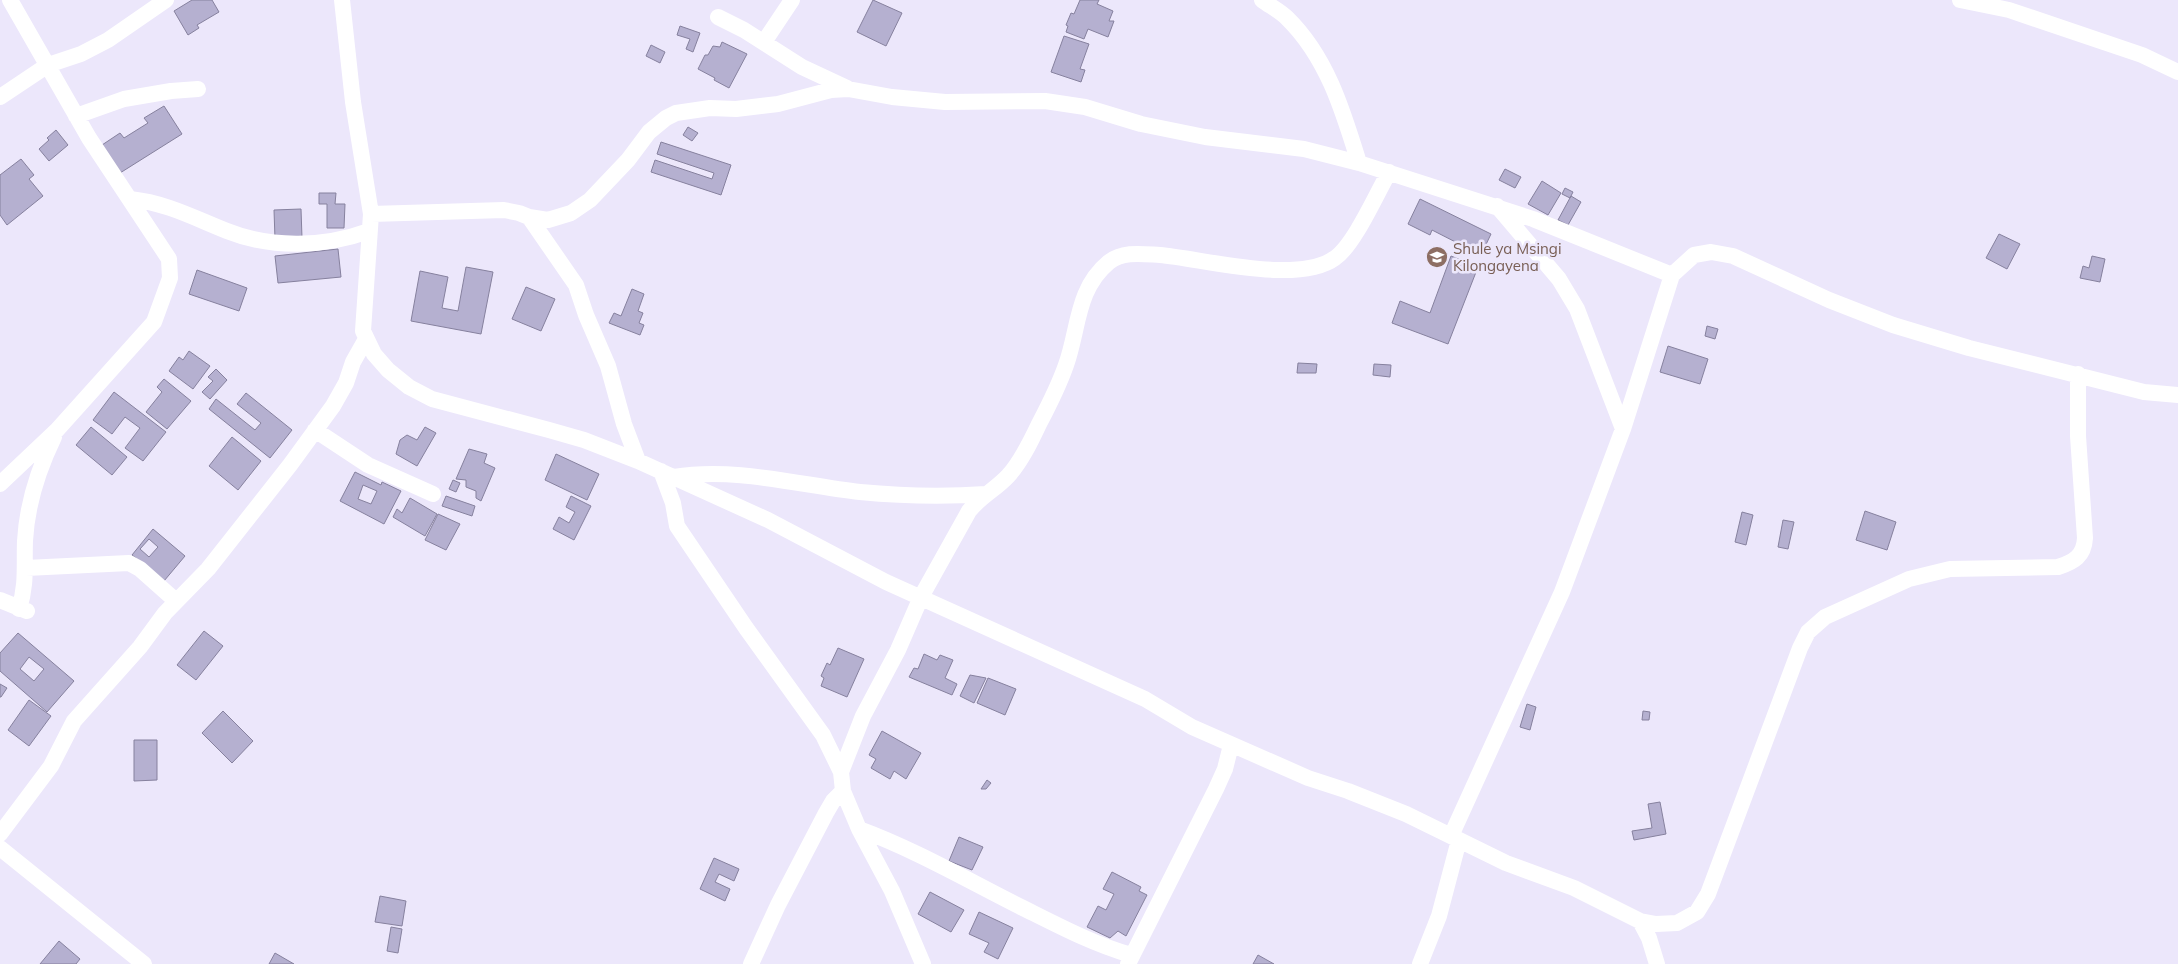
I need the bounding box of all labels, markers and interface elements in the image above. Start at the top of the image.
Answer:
place label: Shule ya Msingi Kilongayena [1453,239,1561,275]
school or university icon: Shule ya Msingi Kilongayena [1425,245,1449,269]

